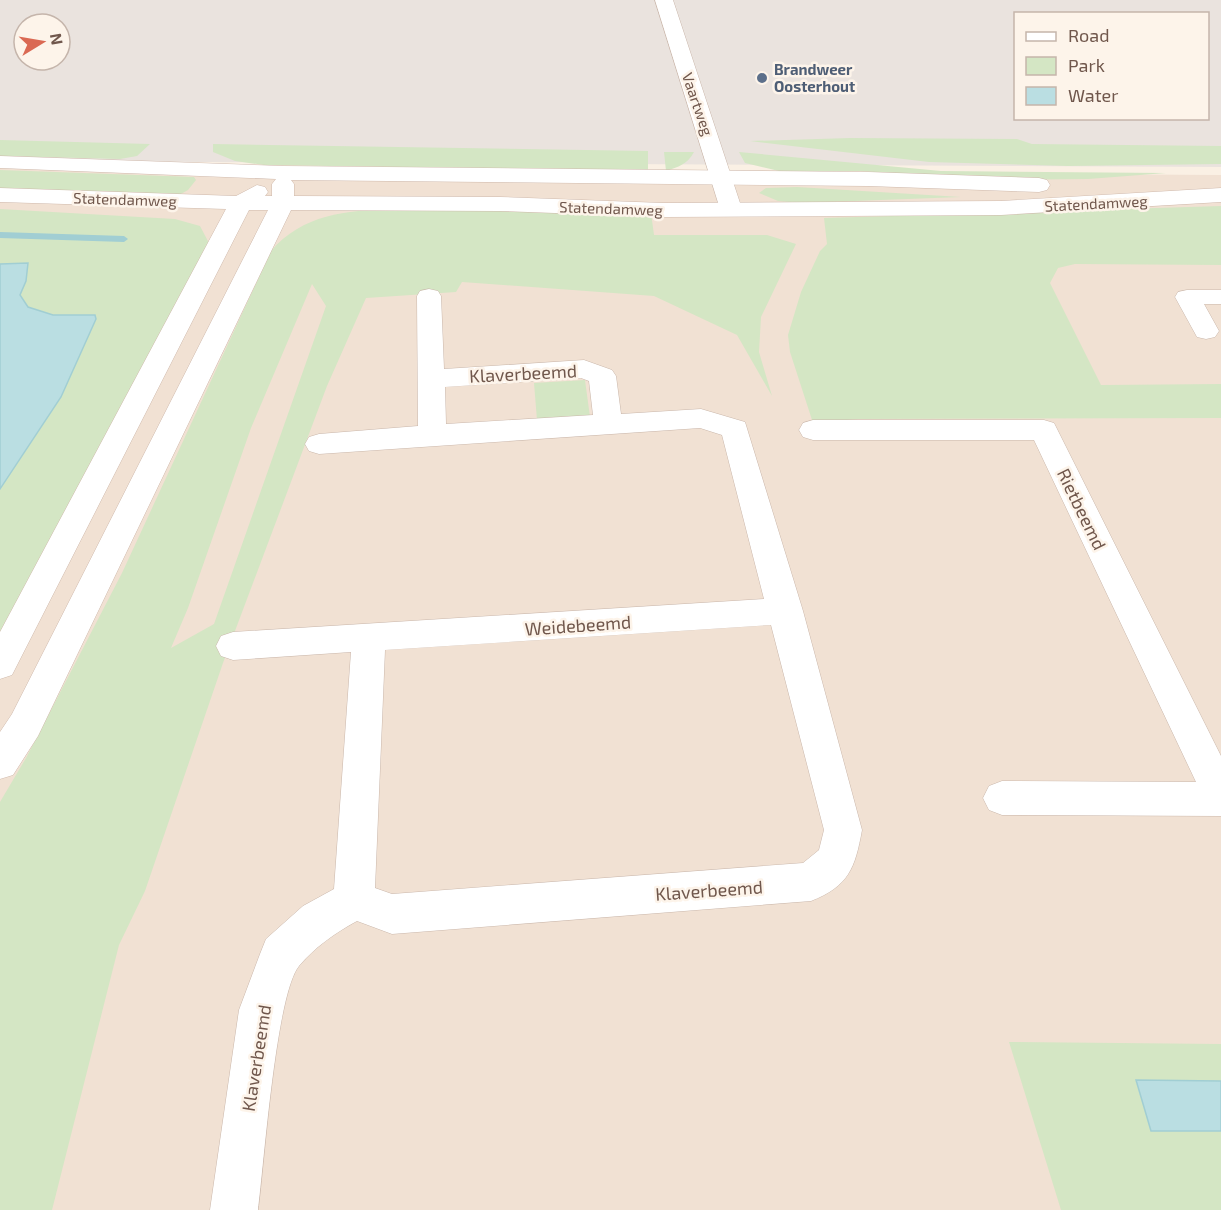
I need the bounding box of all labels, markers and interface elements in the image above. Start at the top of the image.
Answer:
north arrow [12,12,72,72]
legend [1014,12,1209,120]
text: Road [1068,24,1109,46]
text: N [47,32,68,47]
text: Park [1068,54,1105,76]
place label: Brandweer Oosterhout [774,60,855,95]
street label: Vaartweg [679,70,717,139]
marker: Brandweer Oosterhout [755,71,769,85]
text: Water [1068,84,1118,106]
street label: Statendamweg [73,188,178,210]
street label: Statendamweg [1044,191,1149,215]
street label: Statendamweg [559,197,664,219]
street label: Klaverbeemd [469,359,577,387]
street label: Rietbeemd [1053,465,1111,553]
street label: Weidebeemd [524,610,632,640]
street label: Klaverbeemd [654,875,764,905]
street label: Klaverbeemd [237,1003,275,1113]

